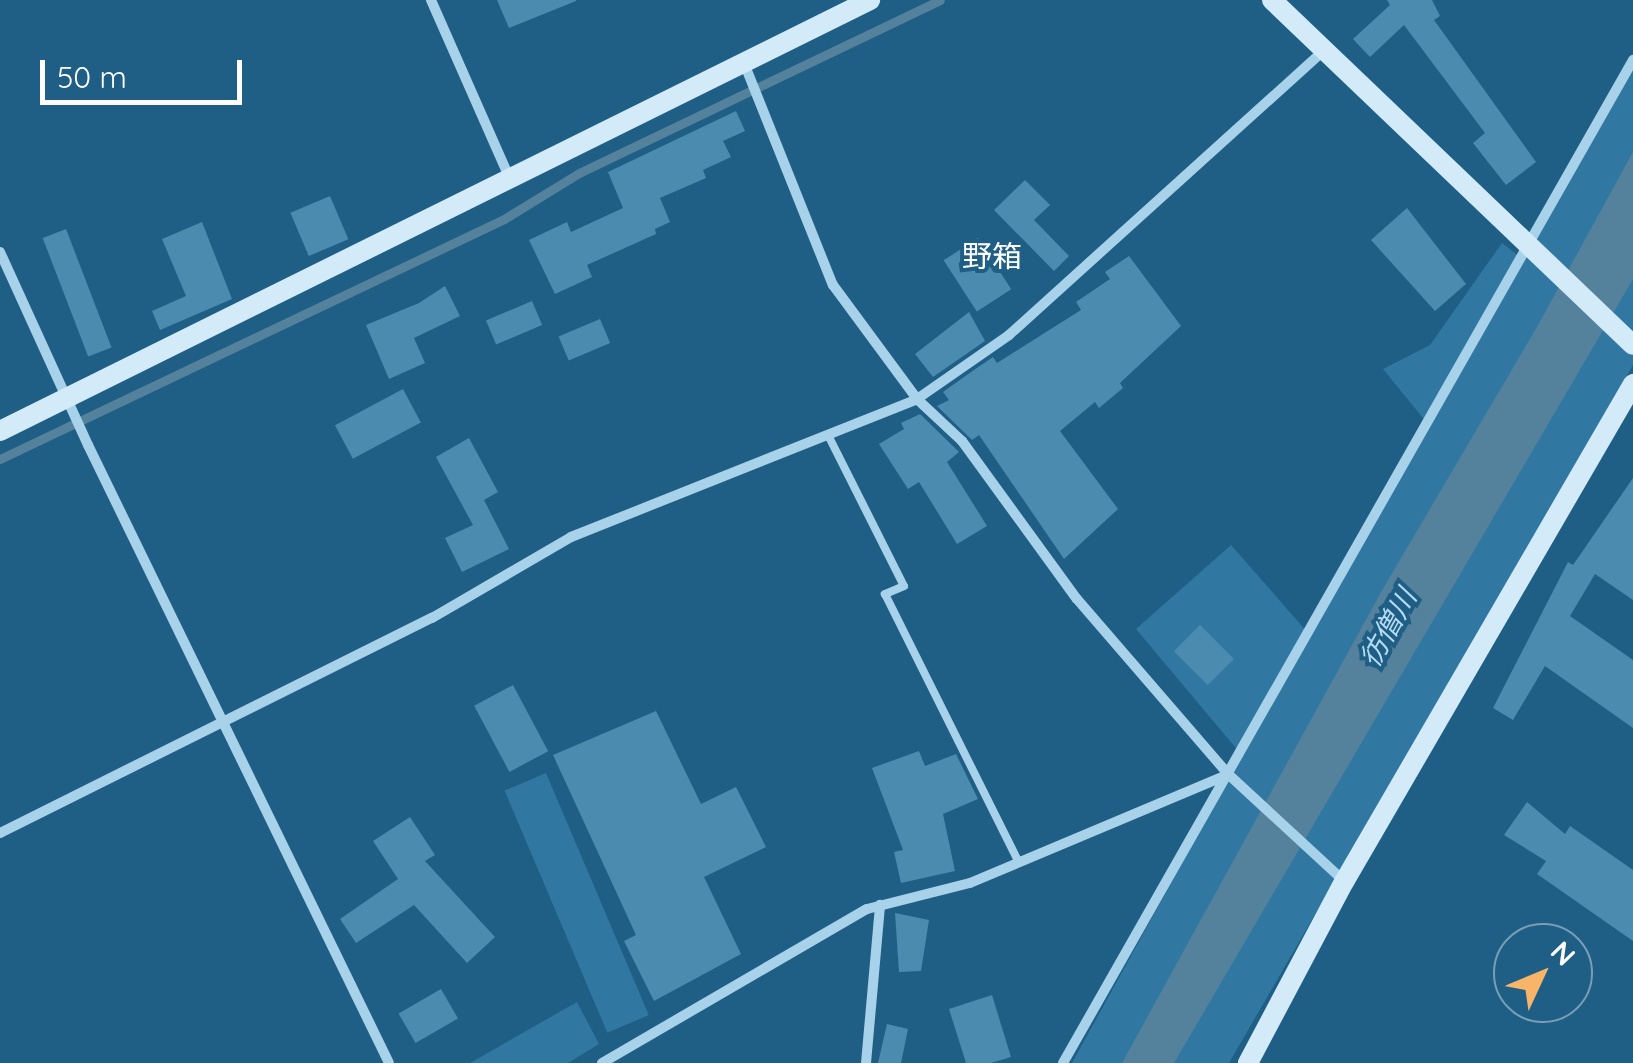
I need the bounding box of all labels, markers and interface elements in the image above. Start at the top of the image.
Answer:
scale bar [45,40,248,102]
text: 50 m [57,58,127,96]
district label: 野箱 [962,238,1022,274]
water label: 彷僧川 [1353,583,1423,673]
north arrow [1493,923,1593,1023]
text: N [1544,934,1583,973]

